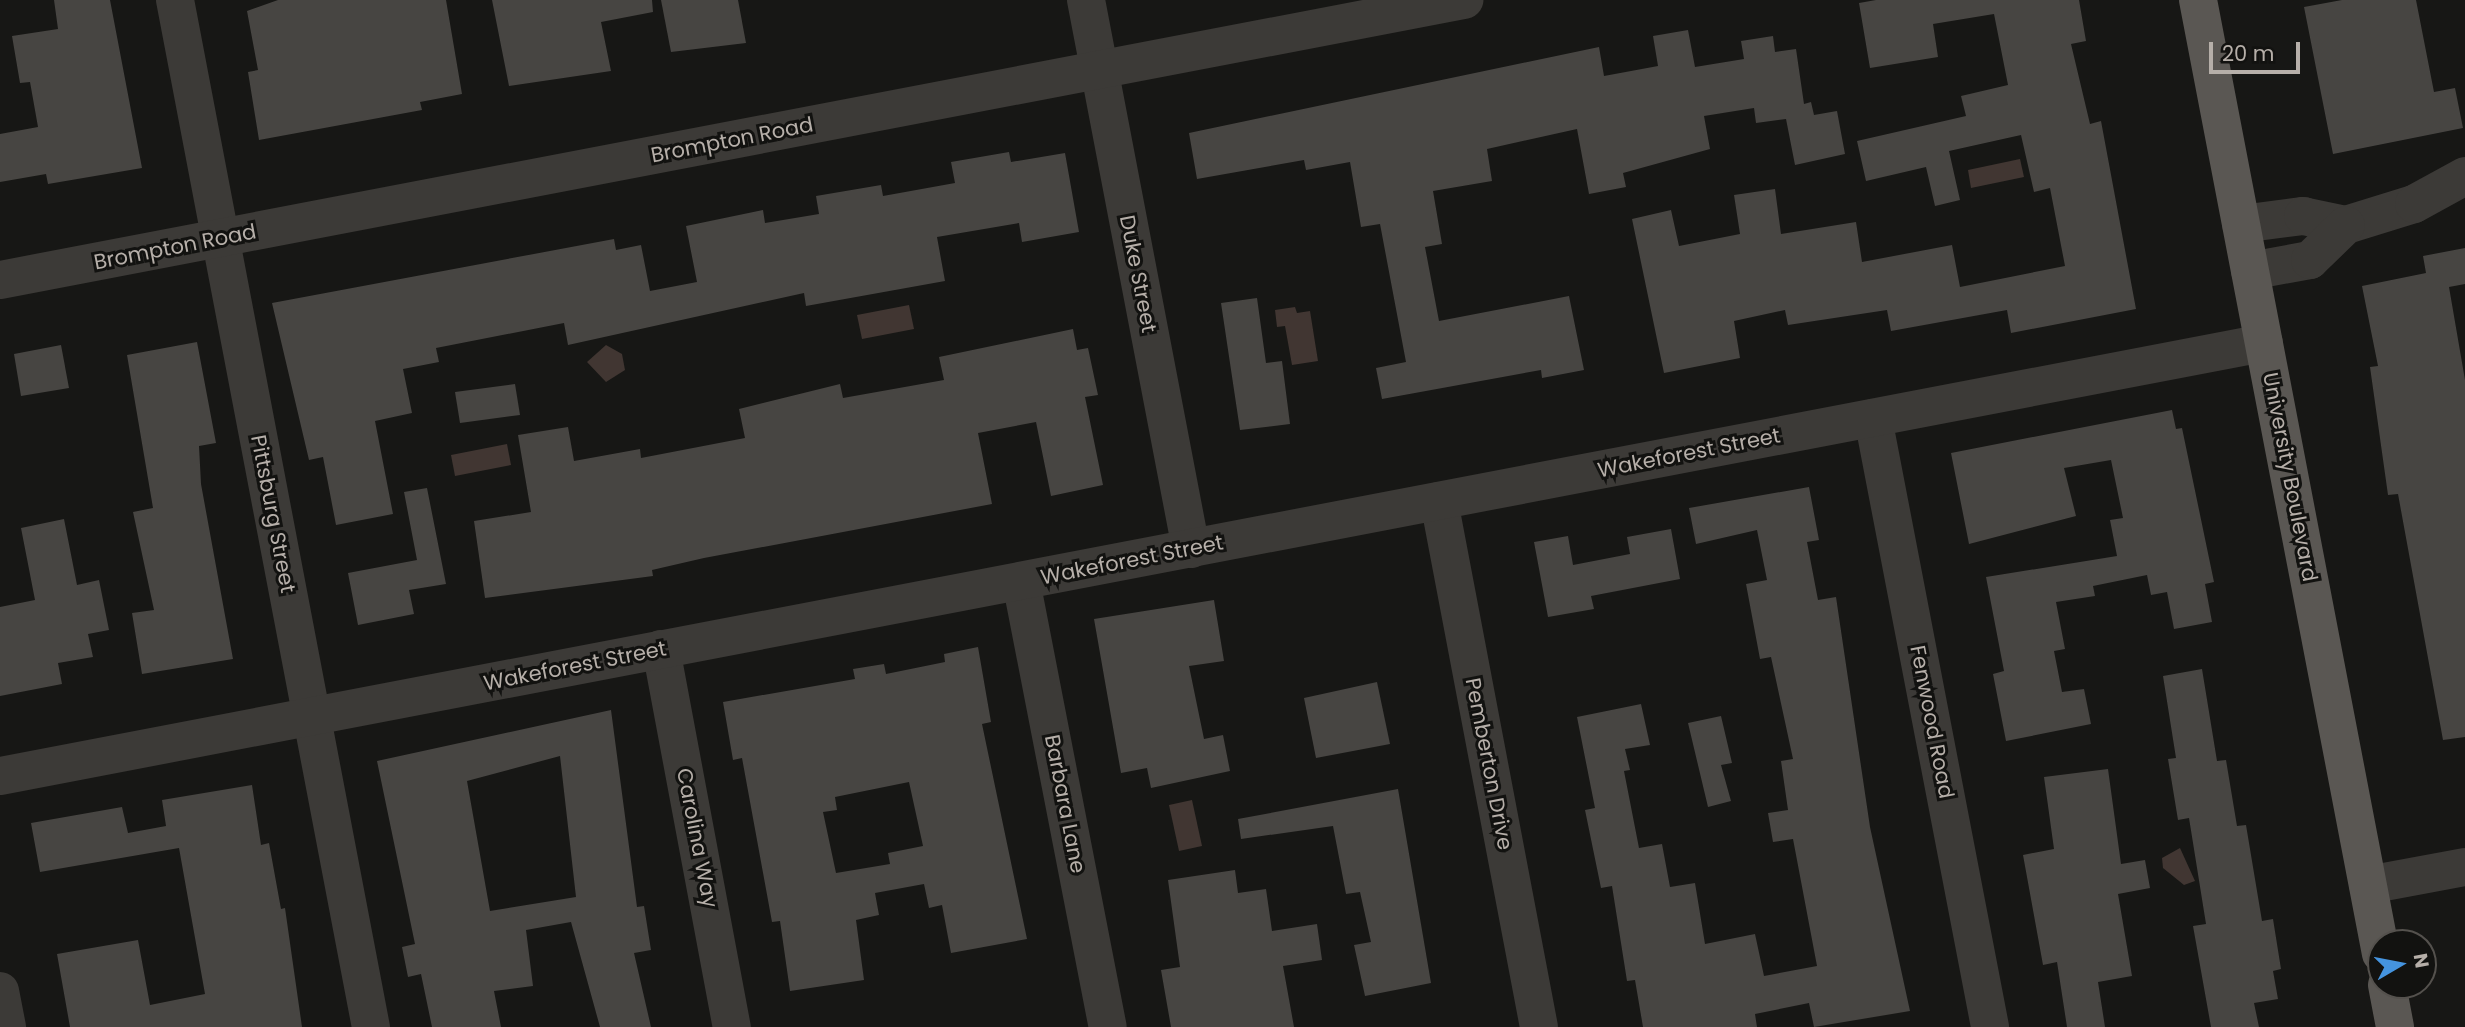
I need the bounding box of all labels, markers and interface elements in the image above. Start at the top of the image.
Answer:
scale bar [2213,28,2304,72]
text: 20 m [2222,39,2275,68]
street label: Brompton Road [649,112,815,168]
street label: Duke Street [1114,213,1162,335]
street label: Brompton Road [92,219,258,275]
street label: University Boulevard [2257,370,2323,584]
street label: Wakeforest Street [1596,423,1782,483]
street label: Pittsburg Street [245,433,301,595]
street label: Wakeforest Street [1039,530,1225,590]
street label: Wakeforest Street [482,636,668,696]
street label: Fenwood Road [1905,643,1959,801]
street label: Pemberton Drive [1460,676,1518,852]
street label: Barbara Lane [1039,733,1091,875]
street label: Carolina Way [671,766,723,910]
north arrow [2367,929,2437,999]
text: N [2407,951,2436,970]

